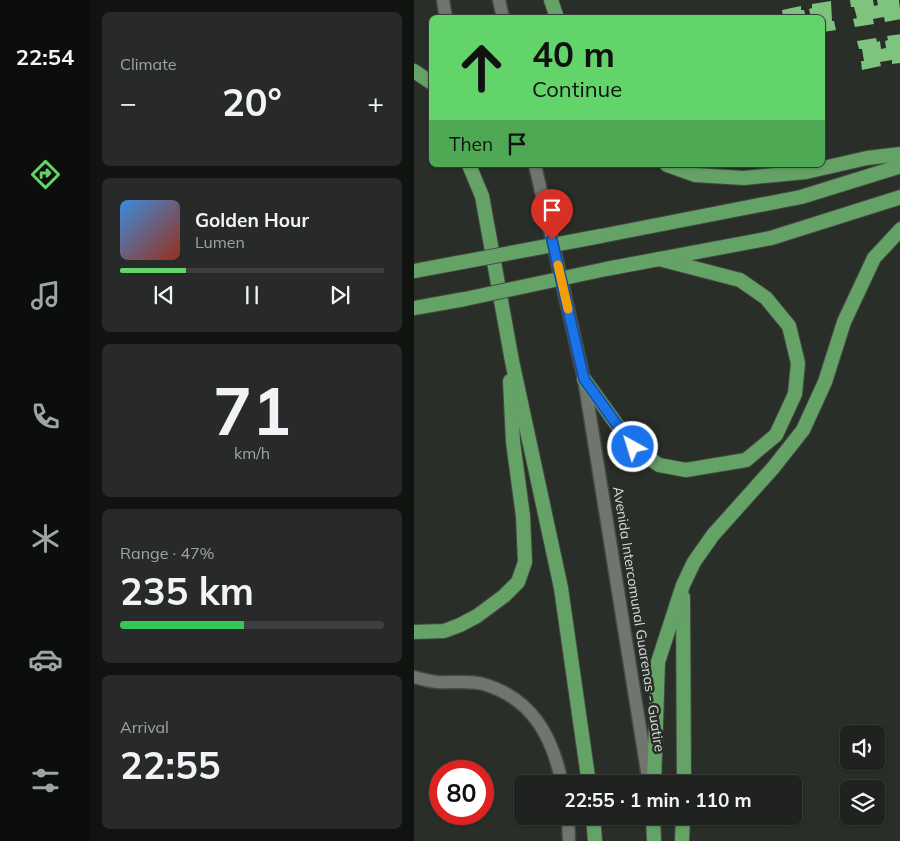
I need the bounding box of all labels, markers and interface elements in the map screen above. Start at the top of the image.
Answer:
text: 40 m [532,32,615,76]
icon: ahead [449,35,514,100]
text: 22:54 [16,43,74,71]
text: Climate [120,54,176,74]
text: Continue [532,75,622,103]
text: 20° [222,78,282,126]
text: − [120,85,137,120]
text: + [367,85,384,120]
icon: arrive [503,130,531,158]
text: Then [449,132,493,156]
icon: directions [28,157,63,192]
pin [531,189,573,240]
icon: arrive [538,196,566,224]
text: Golden Hour [195,208,309,232]
text: Lumen [195,232,245,252]
icon: music [28,278,63,313]
icon: previous [150,281,178,309]
icon: pause [238,281,266,309]
icon: next [326,281,354,309]
text: 71 [213,370,291,451]
icon: phone [28,399,63,434]
position arrow [606,420,658,472]
text: km/h [234,443,270,463]
street label: Avenida Intercomunal Guarenas - Guatire [609,485,669,753]
icon: climate [28,521,63,556]
text: Range · 47% [120,543,215,563]
text: 235 km [120,567,254,615]
icon: car [28,642,63,677]
text: Arrival [120,717,169,737]
map controls [840,725,885,825]
button: sound [840,725,885,770]
text: 22:55 [120,741,221,789]
speed limit sign: 80 [429,760,494,825]
icon: filters [28,763,63,798]
button: layers [840,780,885,825]
text: 22:55 · 1 min · 110 m [564,788,752,812]

